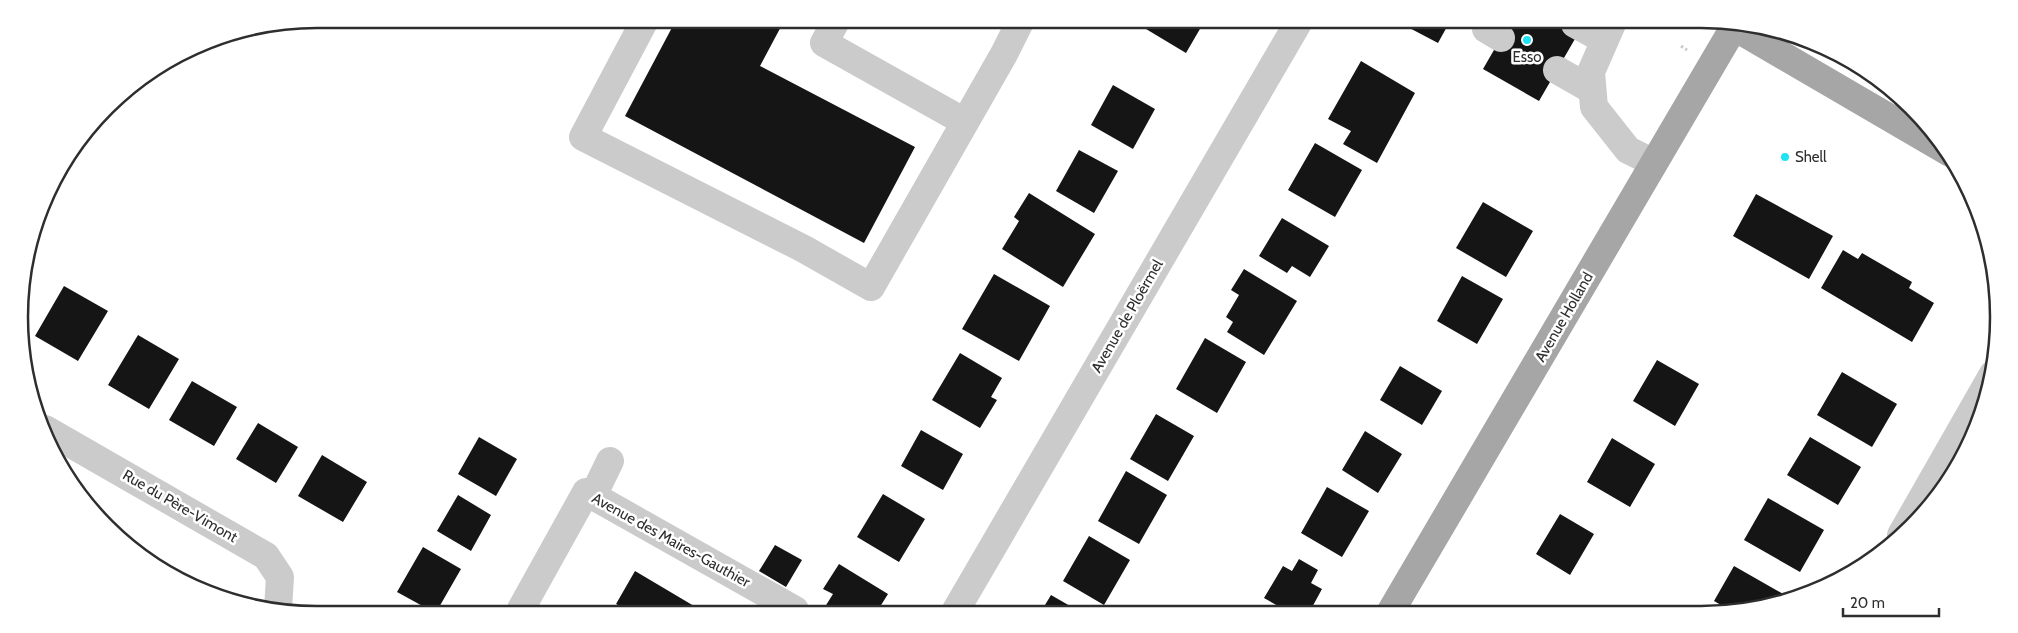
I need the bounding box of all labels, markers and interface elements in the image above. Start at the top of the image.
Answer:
marker: Esso [1521,34,1533,46]
place label: Esso [1513,48,1541,66]
place label: Shell [1795,148,1827,166]
marker: Shell [1779,151,1791,163]
street label: Avenue de Ploërmel [1087,256,1167,376]
street label: Avenue Holland [1531,269,1597,365]
street label: Rue du Père-Vimont [119,466,241,546]
street label: Avenue des Maires-Gauthier [589,489,753,591]
scale bar [1843,586,1939,618]
text: 20 m [1850,594,1885,612]

